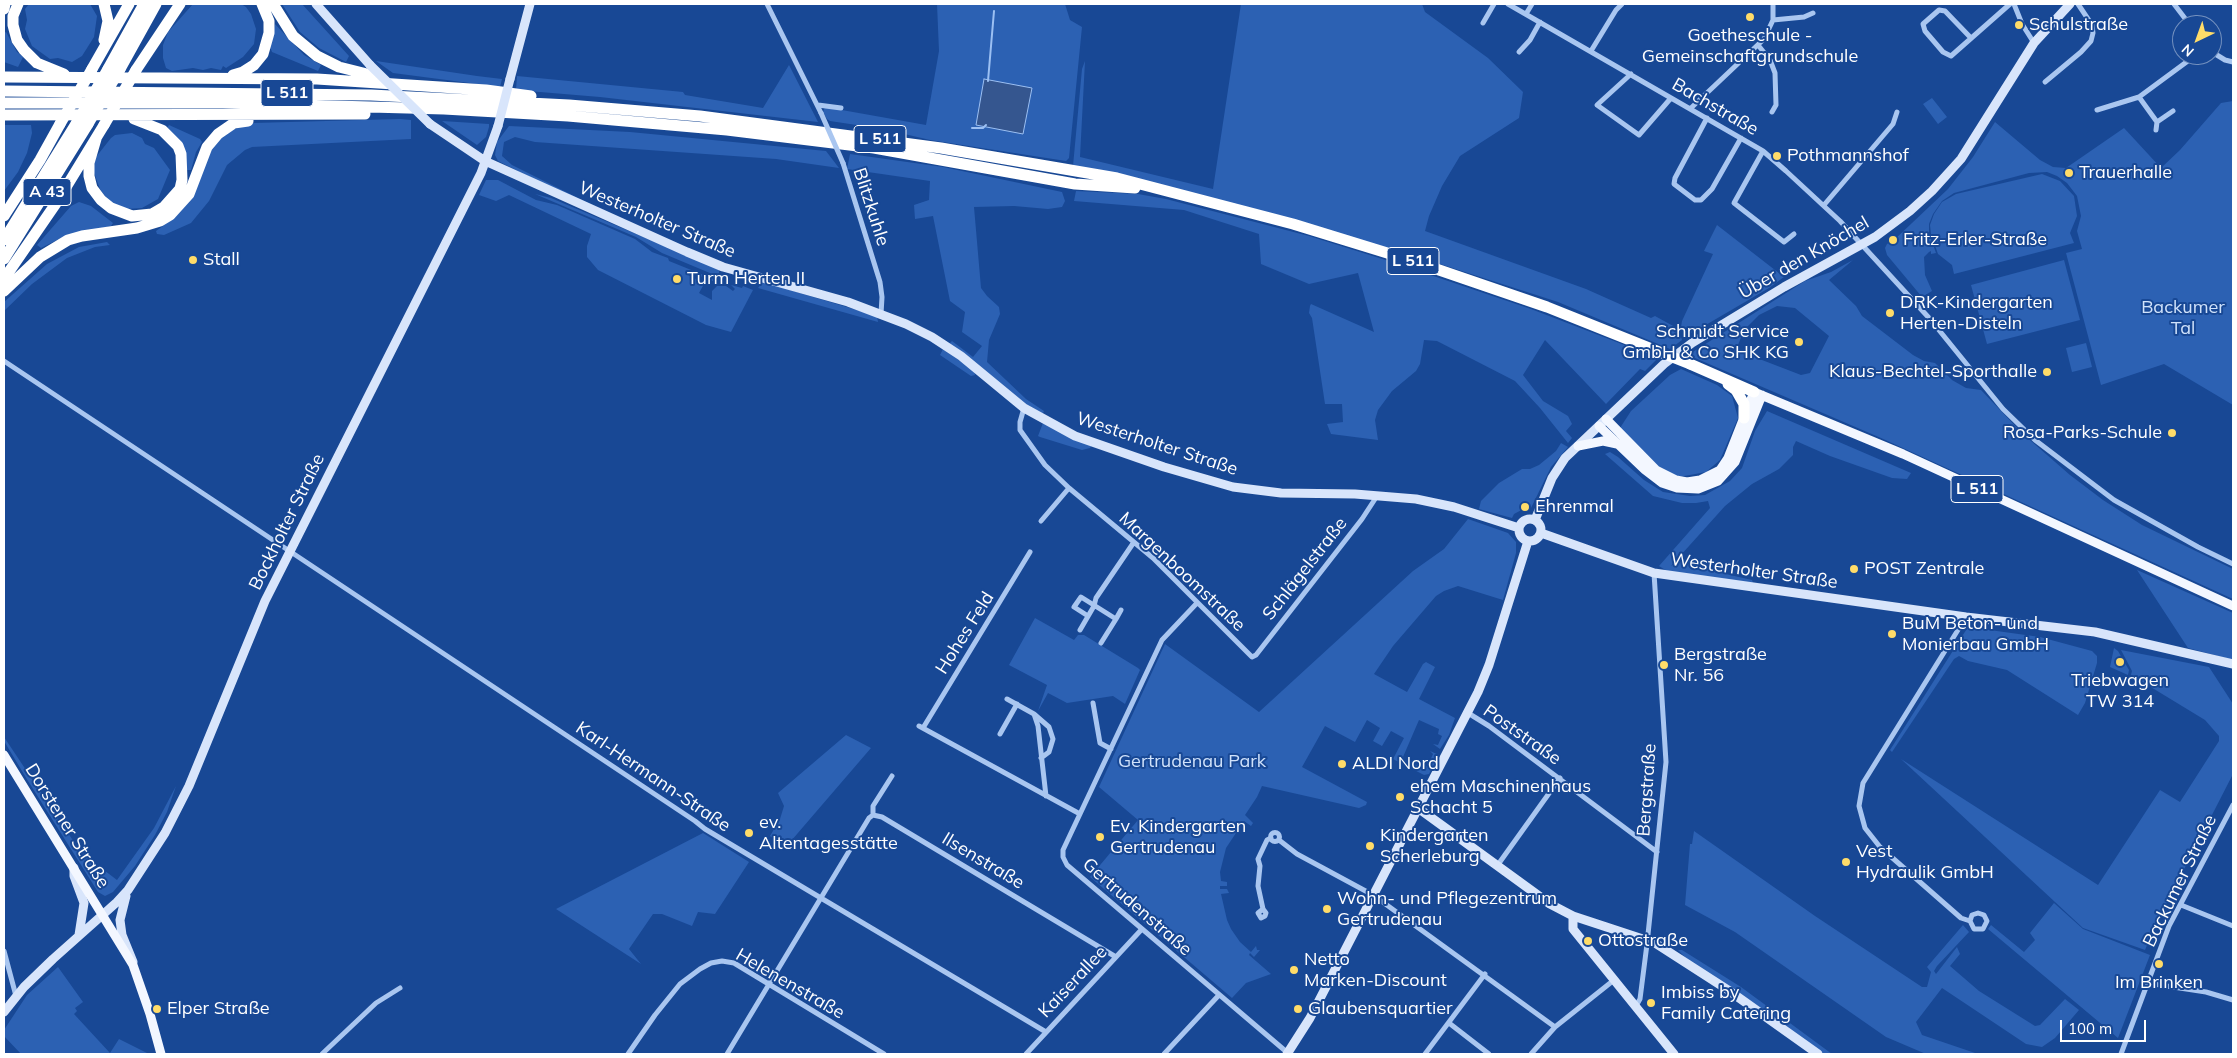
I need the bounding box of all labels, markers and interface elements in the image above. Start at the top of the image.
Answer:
marker: Goetheschule - Gemeinschaftgrundschule [1744,11,1756,23]
place label: Schulstraße [2029,14,2128,36]
north arrow [2172,15,2222,65]
marker: Schulstraße [2013,19,2025,31]
place label: Goetheschule - Gemeinschaftgrundschule [1642,25,1858,68]
text: N [2178,40,2198,61]
street label: Bachstraße [1668,74,1762,140]
road number: L 511 [261,80,313,106]
road number: L 511 [854,126,906,152]
place label: Pothmannshof [1787,145,1909,167]
marker: Pothmannshof [1771,150,1783,162]
place label: Trauerhalle [2079,162,2172,184]
street label: Blitzkuhle [848,165,894,249]
marker: Trauerhalle [2063,167,2075,179]
street label: Westerholter Straße [575,177,739,263]
road number: A 43 [23,178,71,206]
street label: Über den Knöchel [1735,212,1873,304]
place label: Fritz-Erler-Straße [1903,229,2047,251]
marker: Fritz-Erler-Straße [1887,234,1899,246]
road number: L 511 [1387,248,1439,274]
place label: Stall [203,249,240,271]
marker: Stall [187,254,199,266]
place label: Turm Herten II [687,268,805,290]
marker: Turm Herten II [671,273,683,285]
place label: DRK-Kindergarten Herten-Disteln [1900,292,2053,334]
park label: Backumer Tal [2141,297,2225,340]
marker: DRK-Kindergarten Herten-Disteln [1884,307,1896,319]
place label: Schmidt Service GmbH & Co SHK KG [1622,321,1789,364]
marker: Schmidt Service GmbH & Co SHK KG [1793,336,1805,348]
place label: Klaus-Bechtel-Sporthalle [1829,361,2037,383]
marker: Klaus-Bechtel-Sporthalle [2041,366,2053,378]
street label: Westerholter Straße [1074,408,1240,480]
place label: Rosa-Parks-Schule [2003,422,2162,444]
marker: Rosa-Parks-Schule [2166,427,2178,439]
street label: Bockholter Straße [245,450,329,594]
road number: L 511 [1951,476,2003,502]
place label: Ehrenmal [1535,496,1614,518]
marker: Ehrenmal [1519,501,1531,513]
street label: Margenboomstraße [1114,508,1250,636]
street label: Schlägelstraße [1258,513,1352,625]
street label: Westerholter Straße [1669,549,1839,593]
place label: POST Zentrale [1864,558,1984,580]
marker: POST Zentrale [1848,563,1860,575]
street label: Hohes Feld [931,588,999,678]
place label: BuM Beton- und Monierbau GmbH [1902,613,2049,656]
marker: BuM Beton- und Monierbau GmbH [1886,628,1898,640]
place label: Bergstraße Nr. 56 [1674,644,1767,686]
marker: Triebwagen TW 314 [2114,656,2126,668]
marker: Bergstraße Nr. 56 [1658,659,1670,671]
place label: Triebwagen TW 314 [2071,670,2169,712]
street label: Poststraße [1479,700,1565,770]
street label: Karl-Hermann-Straße [572,717,734,837]
street label: Bergstraße [1633,743,1661,837]
park label: Gertrudenau Park [1118,751,1266,773]
place label: ALDI Nord [1352,753,1439,775]
marker: ALDI Nord [1336,758,1348,770]
street label: Dorstener Straße [20,760,114,892]
place label: ehem Maschinenhaus Schacht 5 [1410,776,1591,819]
marker: ehem Maschinenhaus Schacht 5 [1394,791,1406,803]
street label: Backumer Straße [2139,811,2221,951]
place label: ev. Altentagesstätte [759,812,898,854]
place label: Ev. Kindergarten Gertrudenau [1110,816,1246,859]
place label: Kindergarten Scherleburg [1380,825,1488,868]
marker: ev. Altentagesstätte [743,827,755,839]
street label: Ilsenstraße [938,828,1028,894]
marker: Ev. Kindergarten Gertrudenau [1094,831,1106,843]
marker: Kindergarten Scherleburg [1364,840,1376,852]
place label: Vest Hydraulik GmbH [1856,841,1994,884]
street label: Gertrudenstraße [1078,854,1196,960]
marker: Vest Hydraulik GmbH [1840,856,1852,868]
place label: Wohn- und Pflegezentrum Gertrudenau [1337,888,1557,931]
marker: Wohn- und Pflegezentrum Gertrudenau [1321,903,1333,915]
place label: Ottostraße [1598,930,1688,952]
marker: Ottostraße [1582,935,1594,947]
street label: Kaiserallee [1034,941,1112,1023]
street label: Helenenstraße [732,944,848,1024]
place label: Netto Marken-Discount [1304,949,1447,992]
marker: Im Brinken [2153,958,2165,970]
marker: Netto Marken-Discount [1288,964,1300,976]
place label: Im Brinken [2115,972,2203,994]
place label: Imbiss by Family Catering [1661,982,1791,1024]
marker: Imbiss by Family Catering [1645,997,1657,1009]
place label: Elper Straße [167,998,270,1020]
place label: Glaubensquartier [1308,998,1453,1020]
marker: Elper Straße [151,1003,163,1015]
marker: Glaubensquartier [1292,1003,1304,1015]
scale bar [2062,1010,2148,1042]
text: 100 m [2068,1019,2112,1038]

